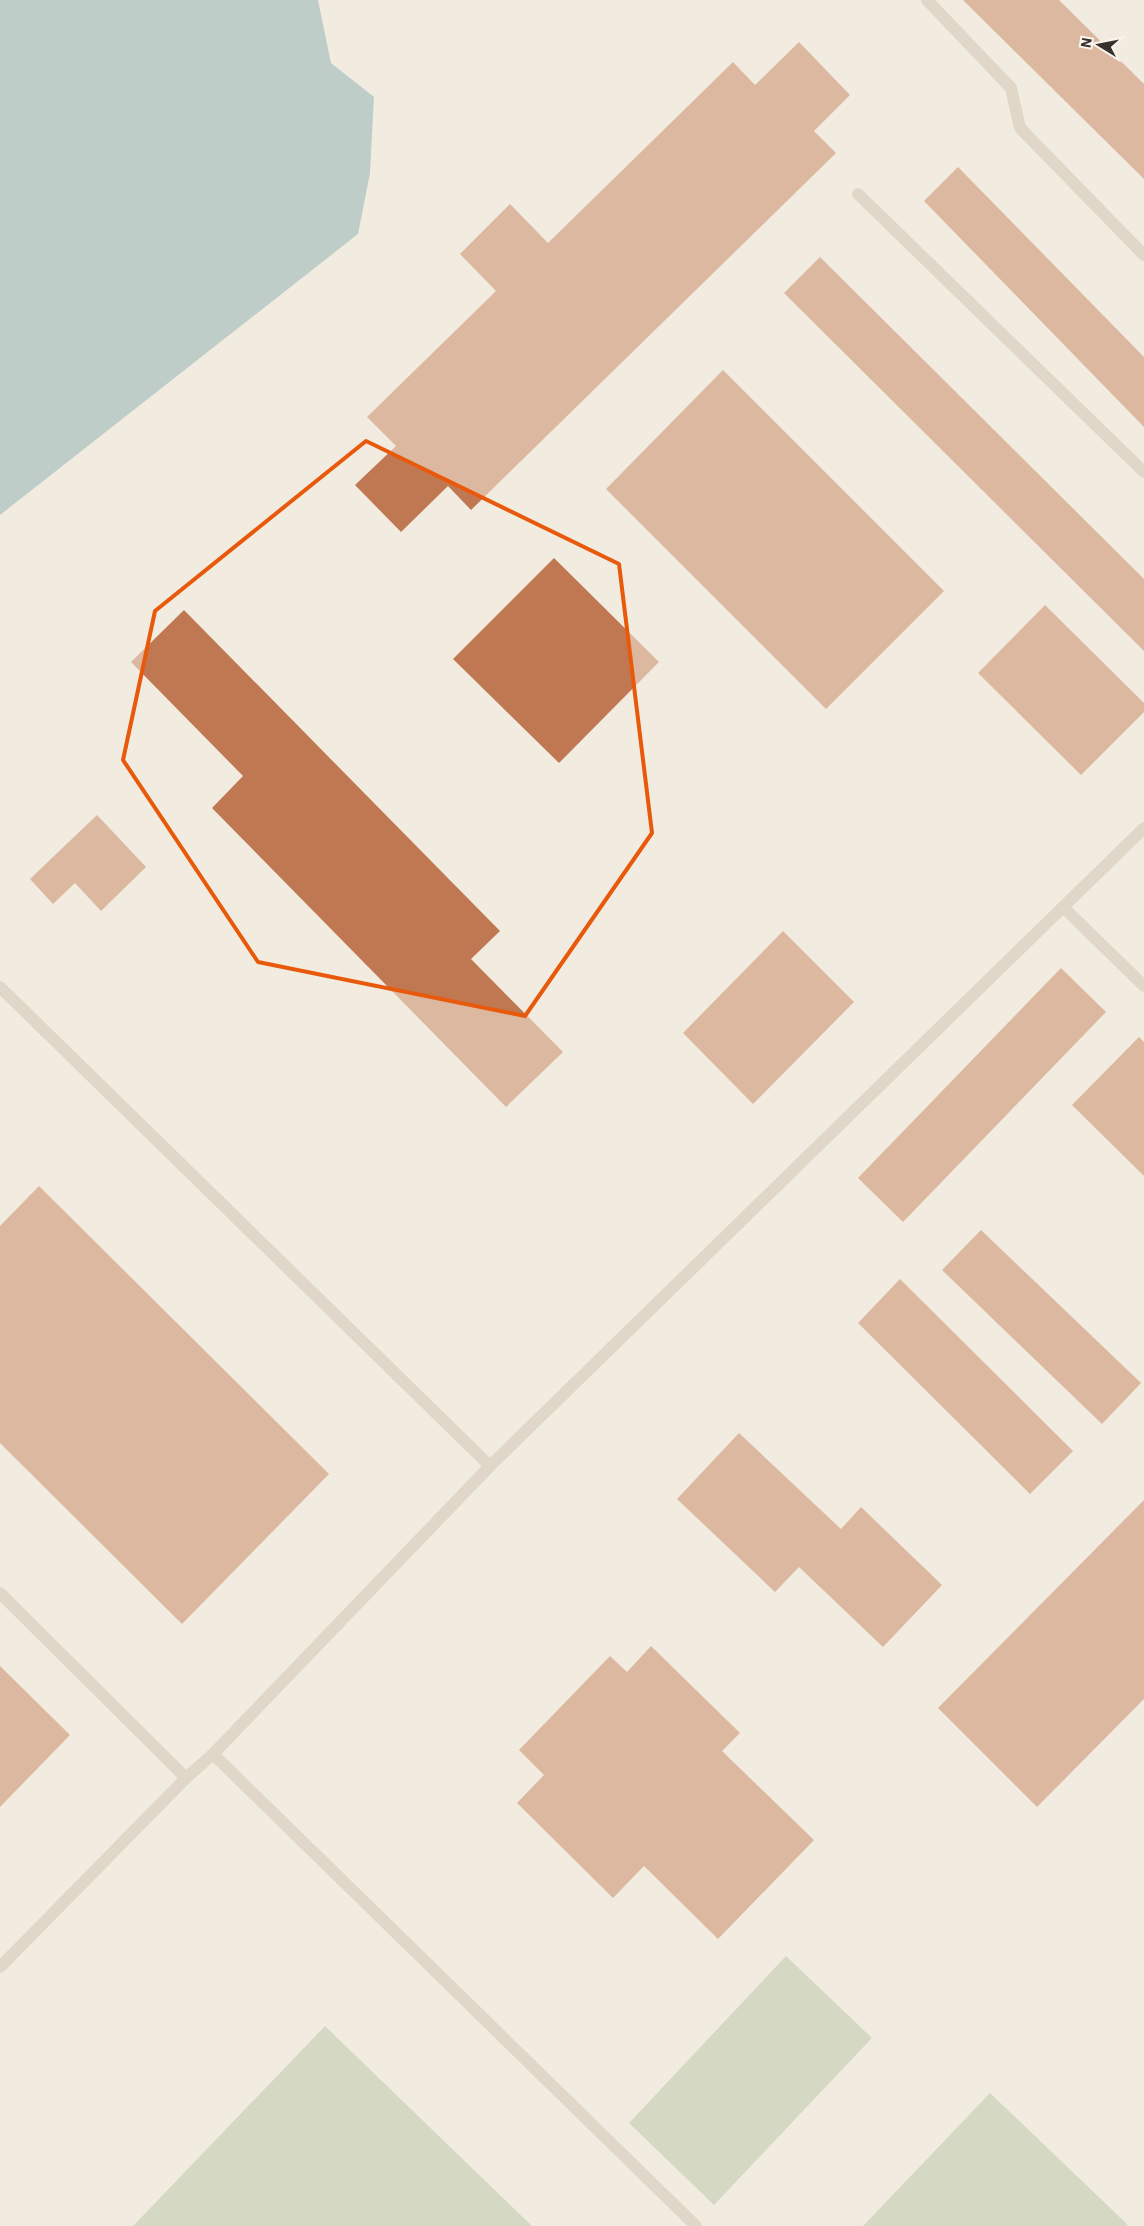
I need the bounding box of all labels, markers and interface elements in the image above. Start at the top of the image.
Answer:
north arrow [1074,20,1124,70]
text: N [1076,36,1096,49]

